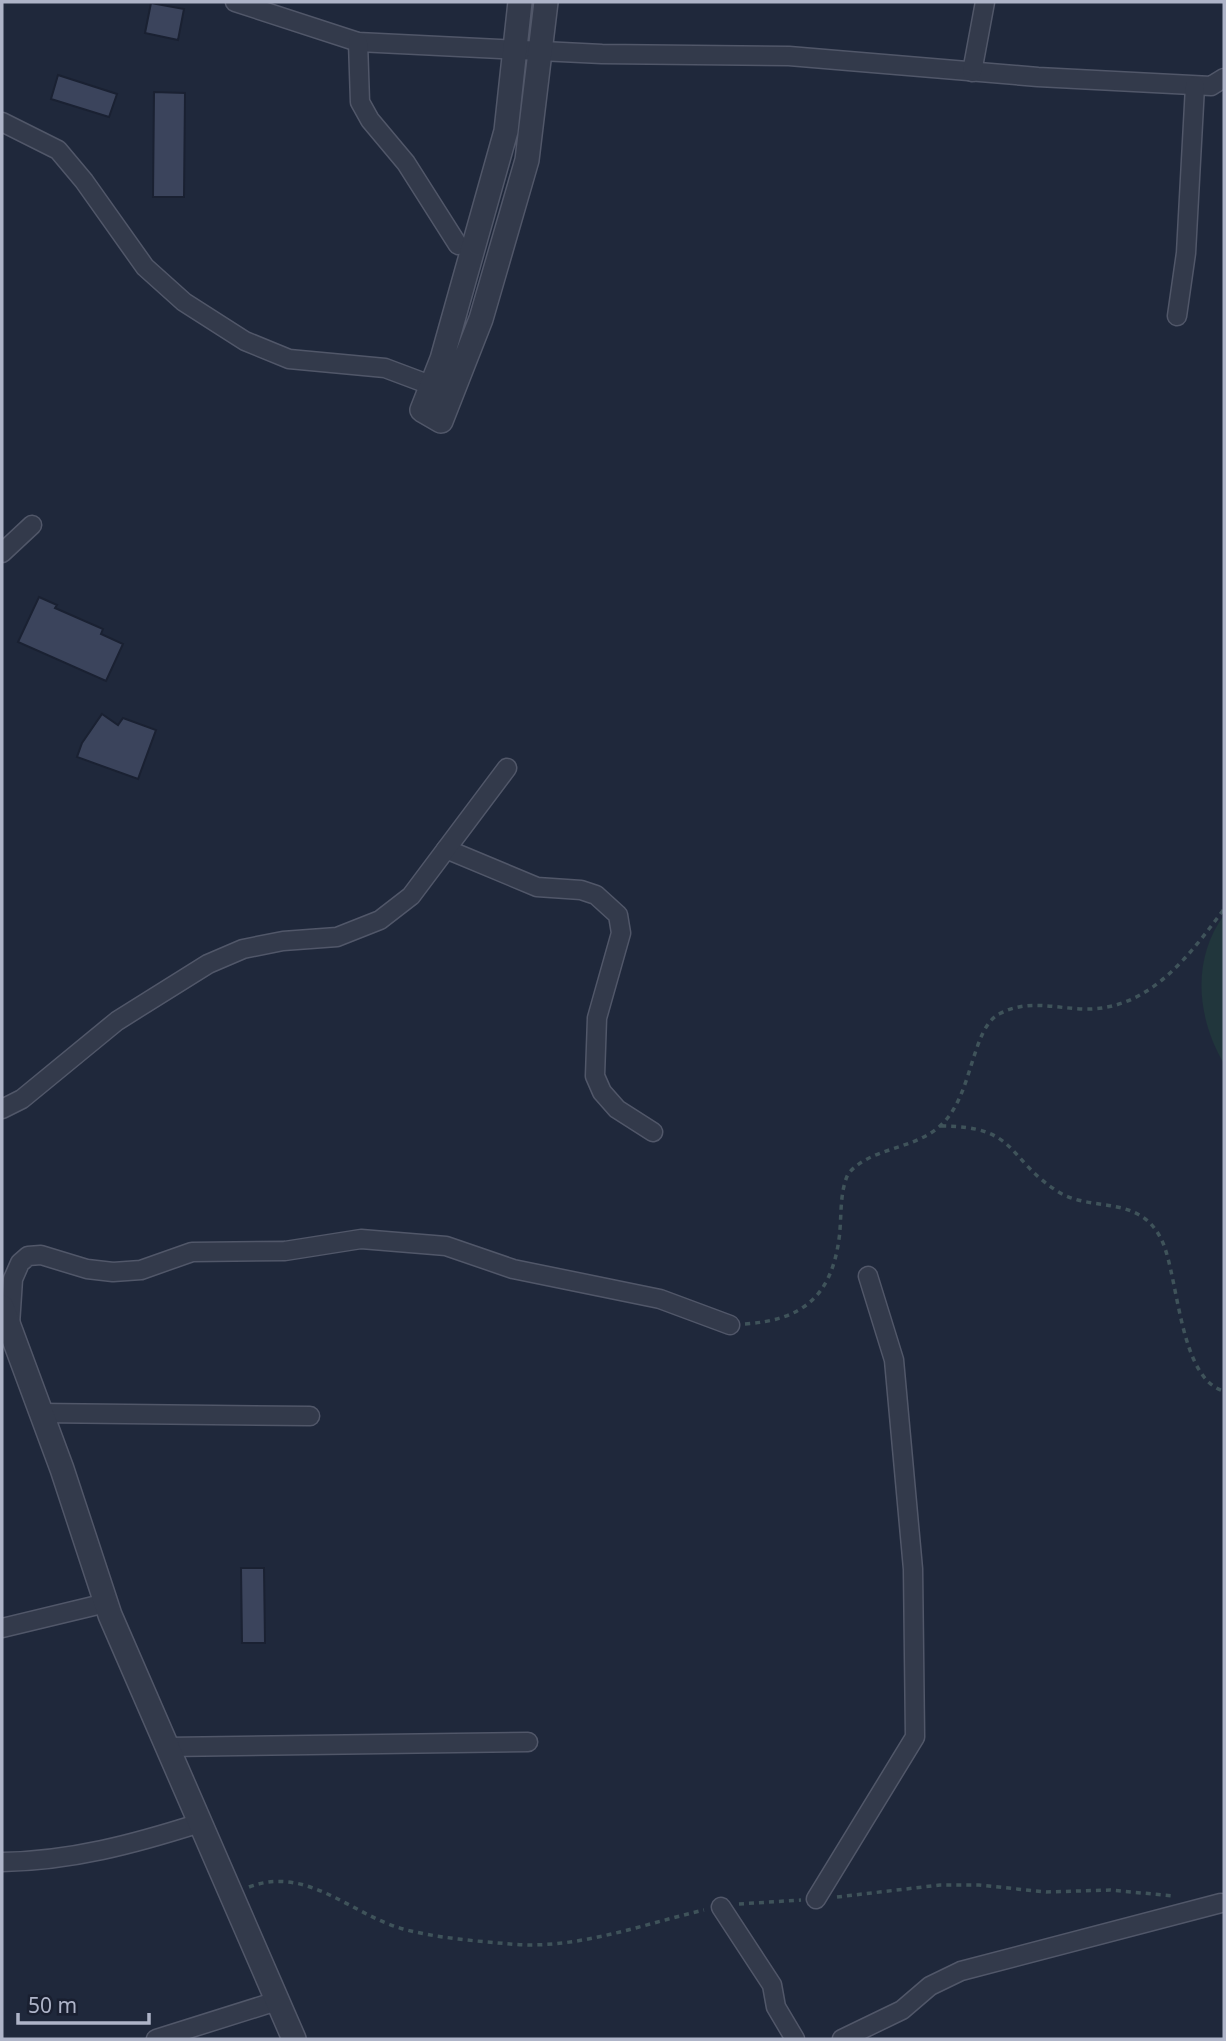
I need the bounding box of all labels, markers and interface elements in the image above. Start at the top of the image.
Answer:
scale bar [18,1982,149,2026]
text: 50 m [28,1991,77,2019]

